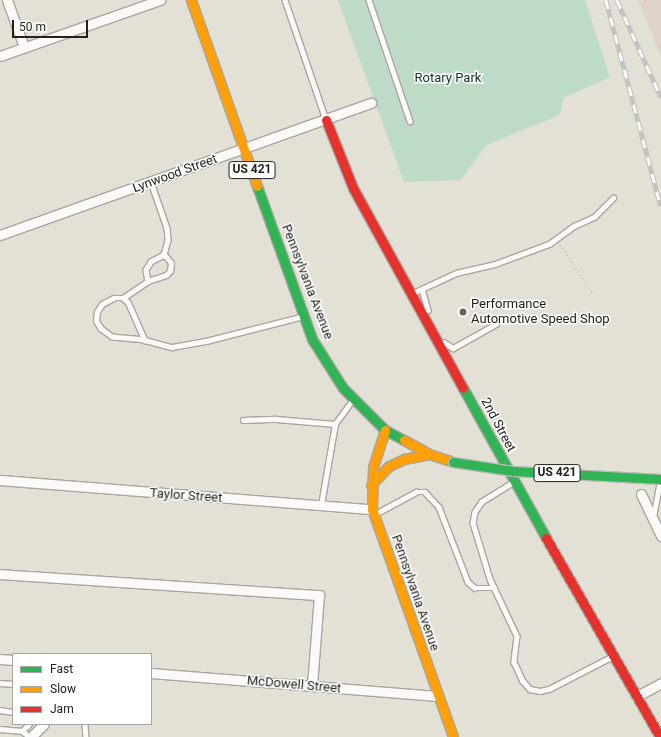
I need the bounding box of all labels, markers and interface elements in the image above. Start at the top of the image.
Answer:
scale bar [14,12,90,38]
text: 50 m [19,20,46,34]
park label: Rotary Park [415,70,481,86]
street label: Lynwood Street [131,151,219,197]
road number: US 421 [228,160,276,180]
street label: Pennsylvania Avenue [278,222,336,342]
place label: Performance Automotive Speed Shop [471,297,610,328]
marker: Performance Automotive Speed Shop [458,307,468,317]
street label: 2nd Street [477,395,519,455]
road number: US 421 [533,463,581,483]
street label: Taylor Street [149,486,223,506]
street label: Pennsylvania Avenue [388,533,442,653]
legend [12,653,152,725]
text: Fast [50,662,73,676]
street label: McDowell Street [246,673,342,697]
text: Slow [50,682,76,696]
text: Jam [50,702,74,716]

